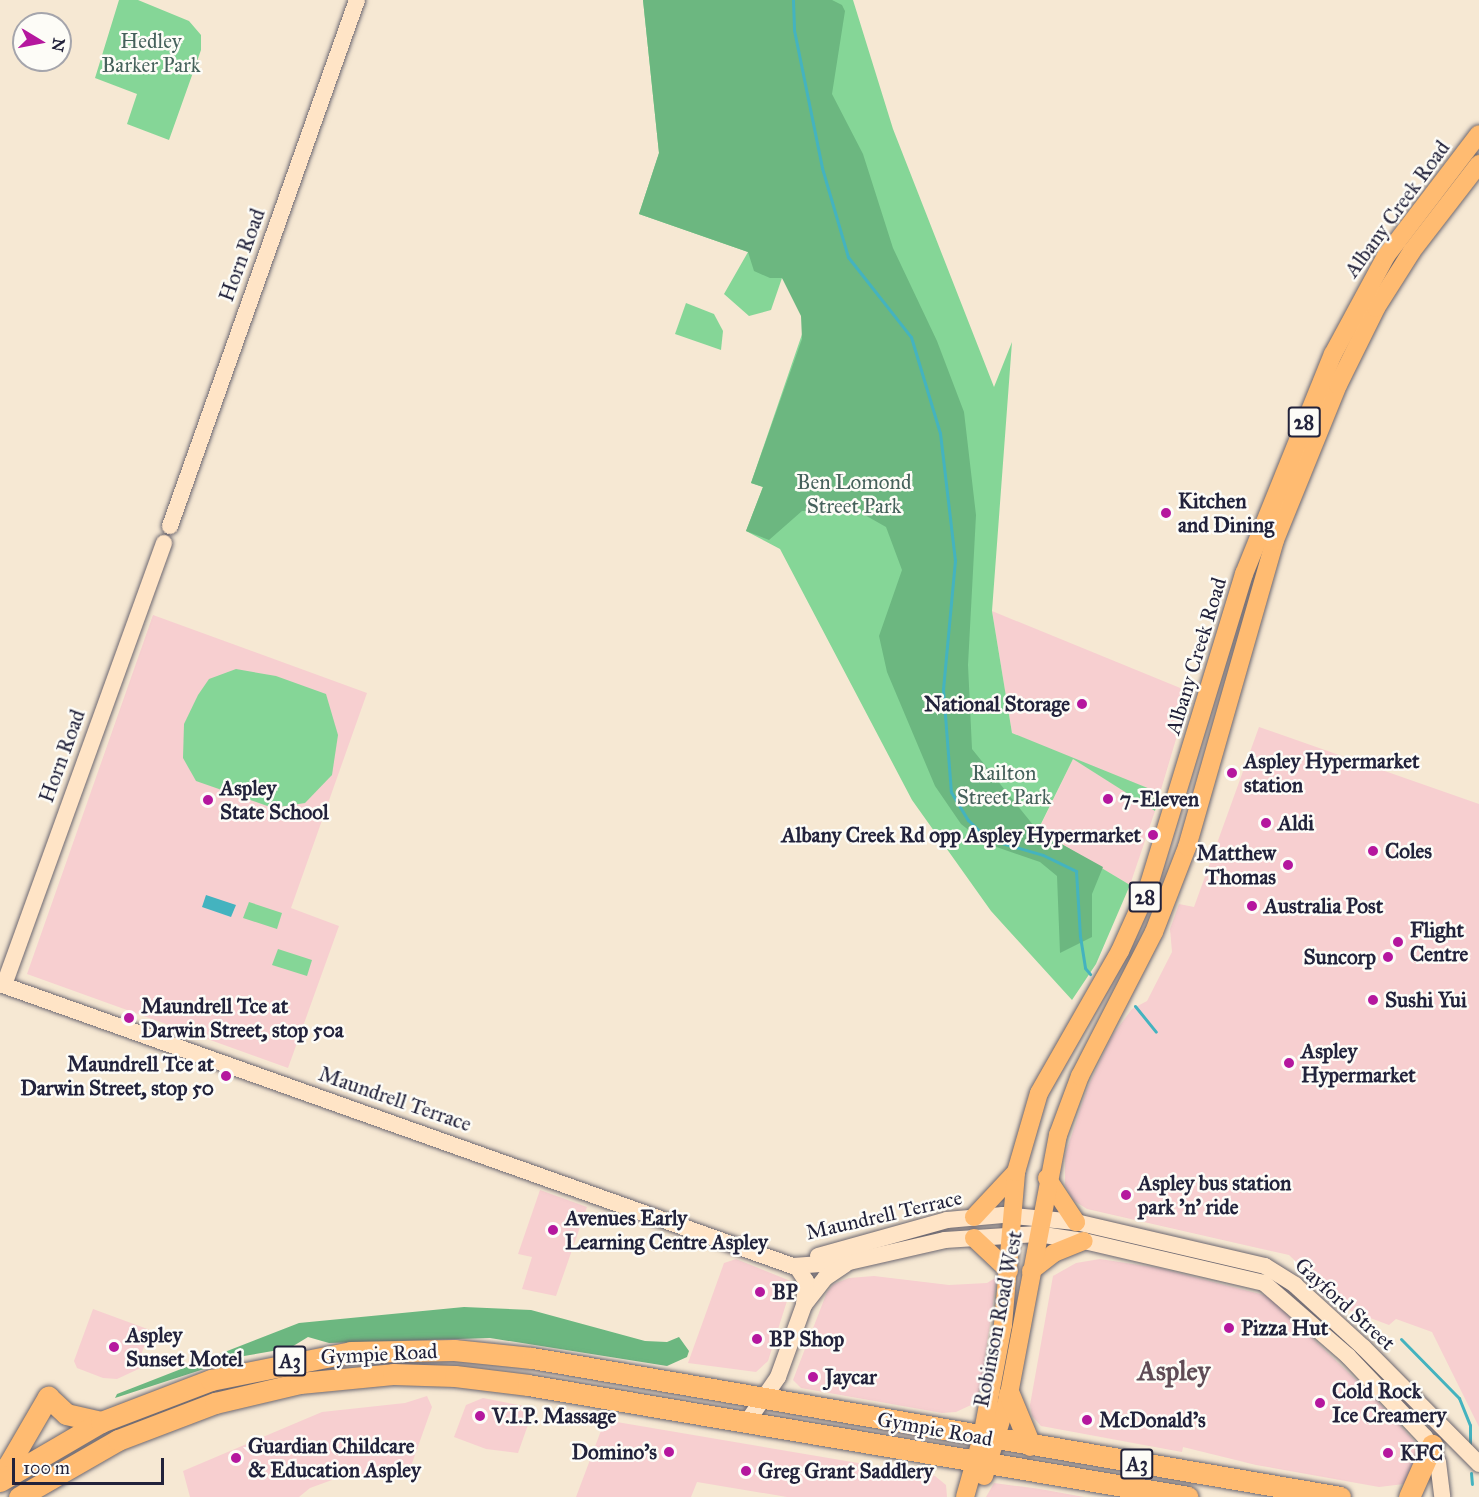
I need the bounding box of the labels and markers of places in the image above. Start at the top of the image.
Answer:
place label: Kitchen and Dining [1178,488,1274,538]
marker: Kitchen and Dining [1159,506,1173,520]
place label: National Storage [924,691,1070,717]
marker: National Storage [1075,697,1089,711]
place label: Aspley Hypermarket station [1244,748,1419,798]
marker: Aspley Hypermarket station [1225,766,1239,780]
place label: Aspley State School [220,775,329,825]
place label: 7-Eleven [1120,786,1199,812]
marker: 7-Eleven [1101,792,1115,806]
marker: Aspley State School [201,793,215,807]
place label: Aldi [1278,810,1314,836]
marker: Aldi [1259,816,1273,830]
place label: Albany Creek Rd opp Aspley Hypermarket [782,822,1141,848]
marker: Albany Creek Rd opp Aspley Hypermarket [1146,828,1160,842]
place label: Coles [1385,838,1432,864]
place label: Matthew Thomas [1197,840,1276,890]
marker: Coles [1366,844,1380,858]
marker: Matthew Thomas [1281,858,1295,872]
place label: Australia Post [1264,893,1383,919]
marker: Australia Post [1245,899,1259,913]
place label: Flight Centre [1410,917,1468,967]
marker: Flight Centre [1391,935,1405,949]
place label: Suncorp [1303,944,1376,970]
marker: Suncorp [1381,950,1395,964]
place label: Sushi Yui [1385,987,1467,1013]
place label: Maundrell Tce at Darwin Street, stop 50a [141,993,344,1043]
marker: Sushi Yui [1366,993,1380,1007]
marker: Maundrell Tce at Darwin Street, stop 50a [122,1011,136,1025]
place label: Aspley Hypermarket [1301,1038,1416,1088]
place label: Maundrell Tce at Darwin Street, stop 50 [20,1051,214,1101]
marker: Aspley Hypermarket [1282,1056,1296,1070]
marker: Maundrell Tce at Darwin Street, stop 50 [219,1069,233,1083]
place label: Aspley bus station park 'n' ride [1138,1170,1291,1220]
marker: Aspley bus station park 'n' ride [1119,1188,1133,1202]
place label: Avenues Early Learning Centre Aspley [565,1205,768,1255]
marker: Avenues Early Learning Centre Aspley [546,1223,560,1237]
place label: BP [772,1279,798,1305]
marker: BP [753,1285,767,1299]
place label: Pizza Hut [1241,1315,1328,1341]
marker: Pizza Hut [1222,1321,1236,1335]
place label: Aspley Sunset Motel [126,1322,243,1372]
place label: BP Shop [769,1326,844,1352]
marker: BP Shop [750,1332,764,1346]
marker: Aspley Sunset Motel [107,1340,121,1354]
place label: Jaycar [825,1364,877,1390]
marker: Jaycar [806,1370,820,1384]
place label: Cold Rock Ice Creamery [1332,1378,1446,1428]
marker: Cold Rock Ice Creamery [1313,1396,1327,1410]
place label: V.I.P. Massage [492,1403,616,1429]
place label: McDonald's [1099,1407,1206,1433]
marker: V.I.P. Massage [473,1409,487,1423]
marker: McDonald's [1080,1413,1094,1427]
place label: Guardian Childcare & Education Aspley [248,1433,421,1483]
place label: Domino's [572,1439,657,1465]
place label: KFC [1400,1440,1443,1466]
marker: Domino's [662,1445,676,1459]
marker: KFC [1381,1446,1395,1460]
marker: Guardian Childcare & Education Aspley [229,1451,243,1465]
place label: Greg Grant Saddlery [758,1458,934,1484]
marker: Greg Grant Saddlery [739,1464,753,1478]

